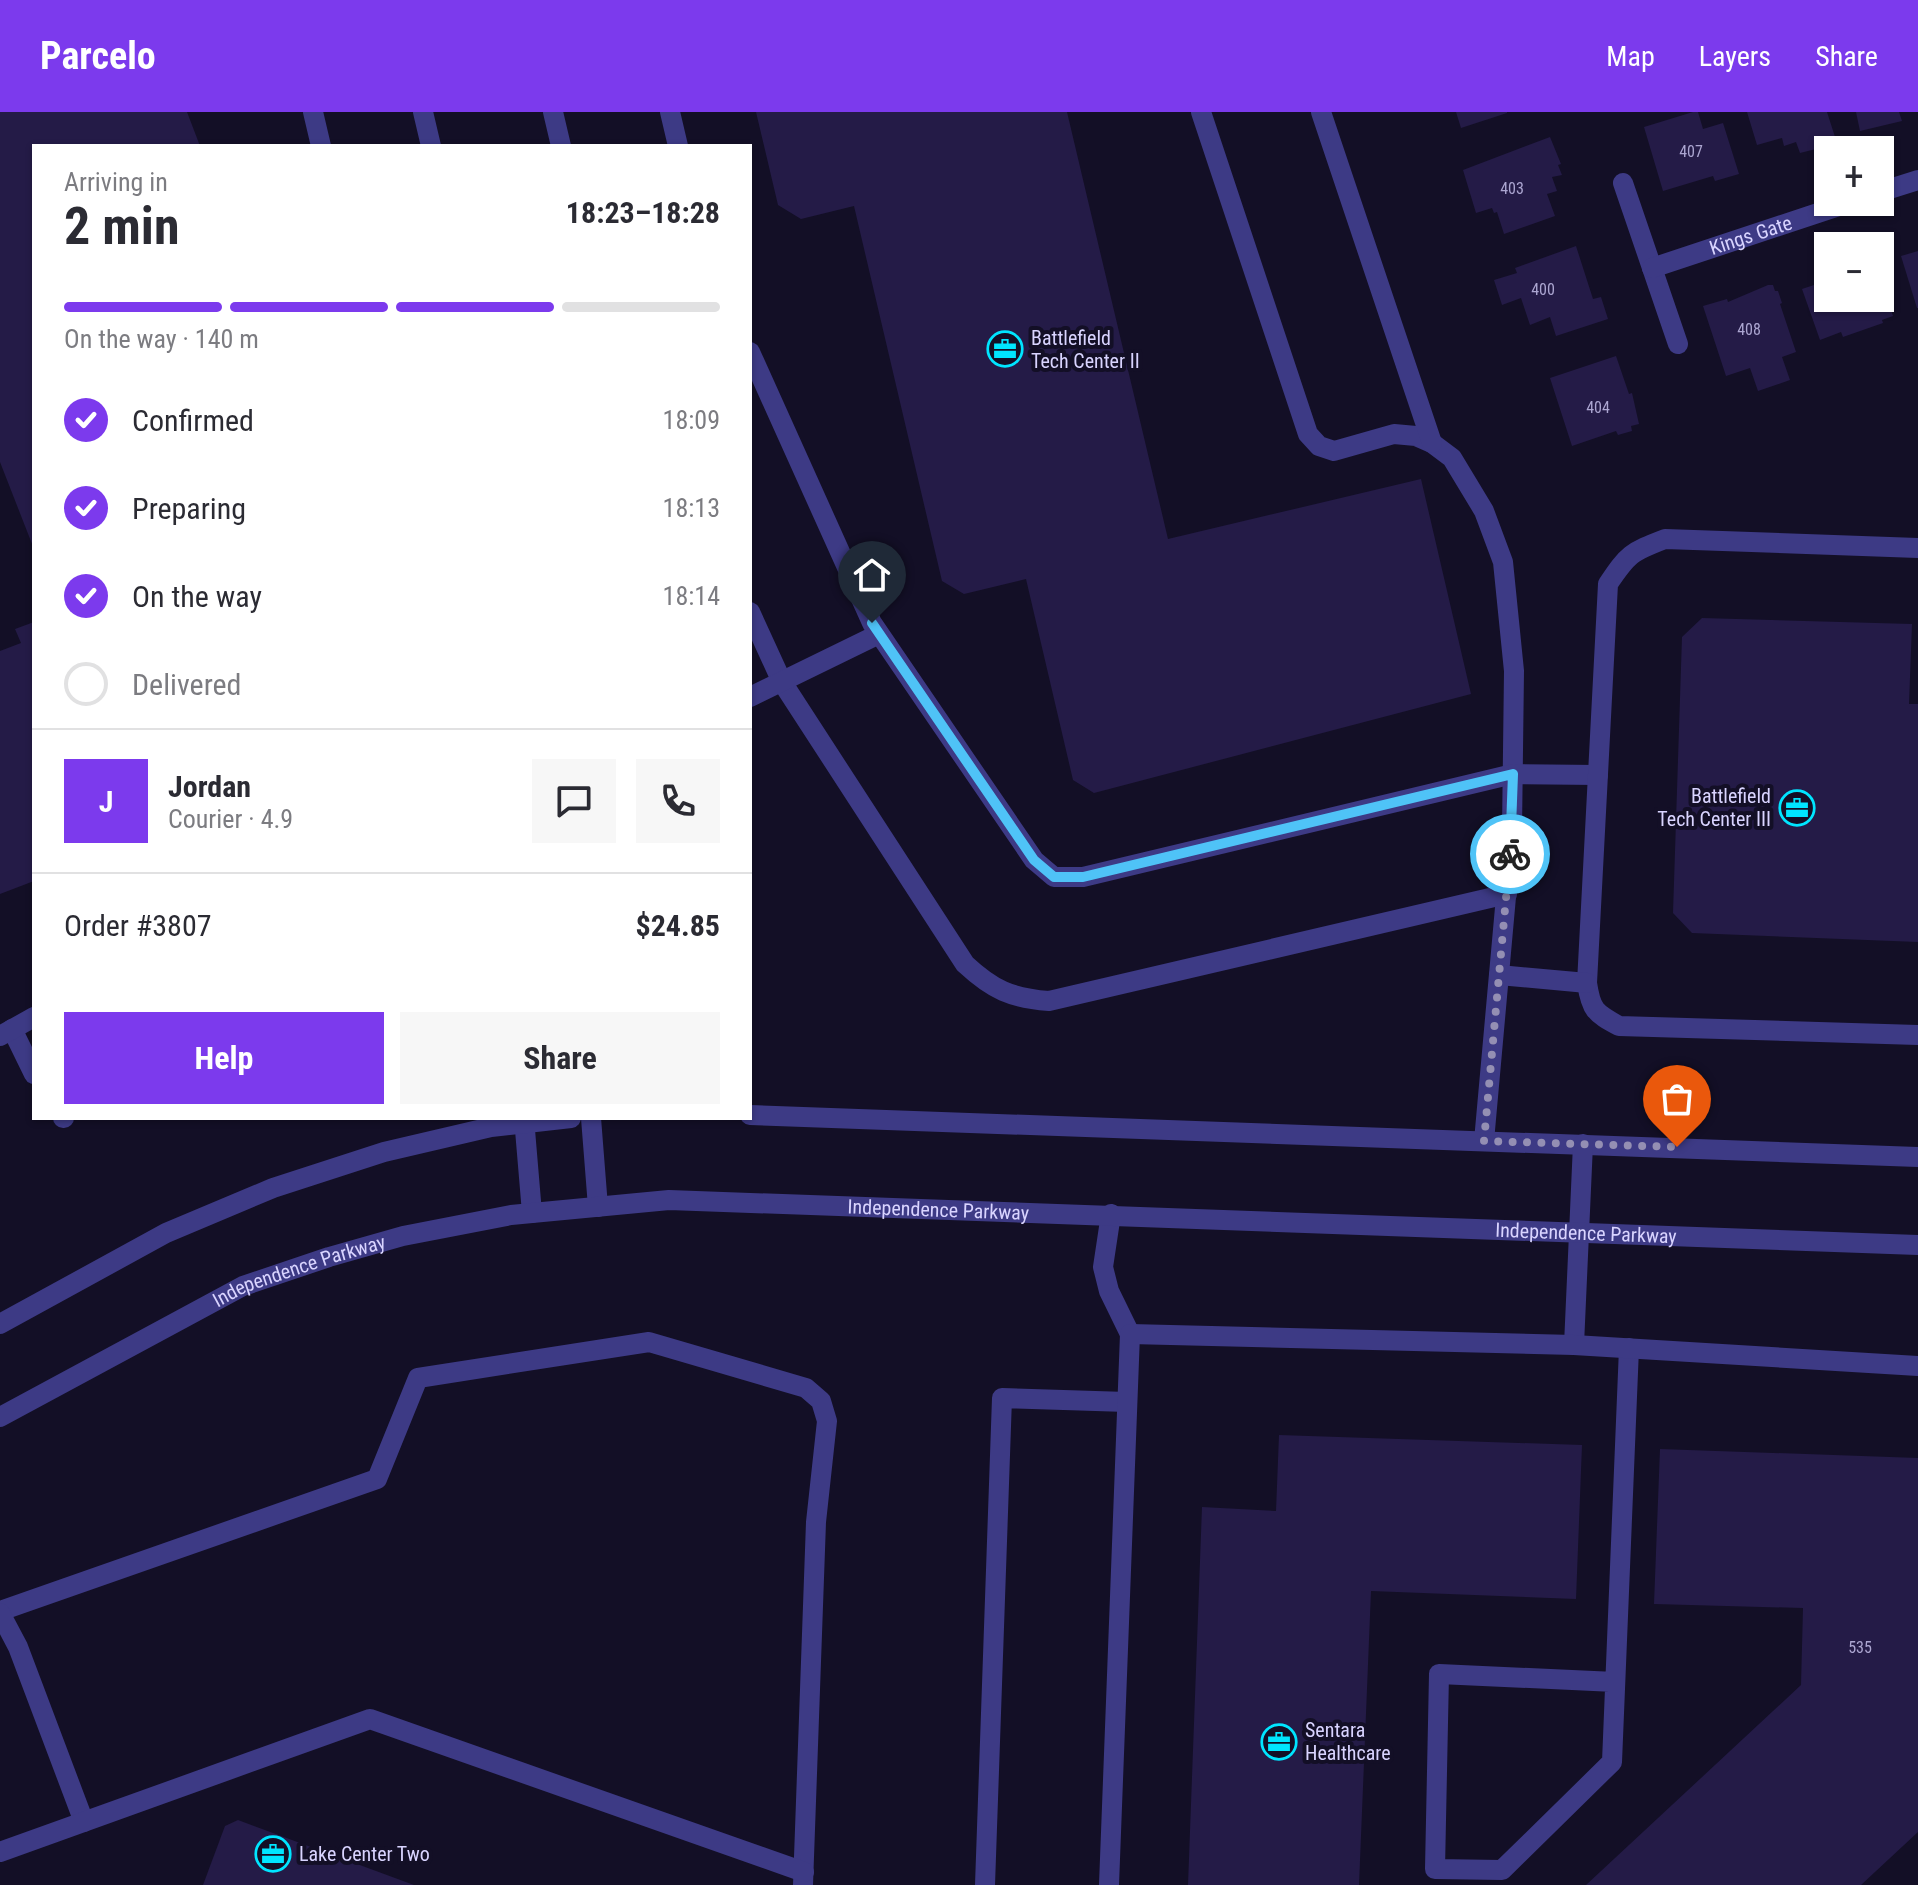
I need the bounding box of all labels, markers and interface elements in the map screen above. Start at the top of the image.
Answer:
text: Parcelo [40,34,156,78]
text: Map [1606,40,1655,73]
text: Layers [1699,40,1771,73]
text: Share [1815,40,1878,73]
map controls [1814,136,1894,312]
button: + [1814,136,1894,216]
house number: 407 [1679,142,1703,161]
text: Arriving in [64,167,168,197]
house number: 403 [1500,179,1524,198]
text: 18:23–18:28 [566,195,720,230]
text: 2 min [64,196,180,257]
street label: Kings Gate [1706,210,1795,260]
button: − [1814,232,1894,312]
house number: 400 [1531,280,1555,299]
house number: 408 [1737,320,1761,339]
text: On the way · 140 m [64,324,259,354]
place label: Battlefield Tech Center II [1031,326,1140,373]
office icon: Battlefield Tech Center II [986,330,1024,368]
icon: check [64,398,108,442]
house number: 404 [1586,398,1610,417]
text: Confirmed [132,403,254,438]
text: 18:09 [663,405,720,435]
icon: check [64,486,108,530]
text: Preparing [132,491,246,526]
text: 18:13 [663,493,720,523]
pin [838,541,906,623]
icon: home [850,553,894,597]
icon: check [64,574,108,618]
text: On the way [132,579,262,614]
text: 18:14 [663,581,720,611]
text: Delivered [132,667,241,702]
button: chat [532,759,616,843]
button: phone [636,759,720,843]
text: Jordan [168,769,251,804]
text: J [99,784,113,819]
place label: Battlefield Tech Center III [1657,784,1771,831]
office icon: Battlefield Tech Center III [1778,789,1816,827]
text: Courier · 4.9 [168,804,293,834]
courier [1470,814,1550,894]
icon: bike [1488,832,1532,876]
text: Order #3807 [64,908,212,943]
text: $24.85 [635,908,720,943]
button: Help [64,1012,384,1104]
button: Share [400,1012,720,1104]
pin [1643,1065,1711,1147]
icon: bag [1655,1077,1699,1121]
street label: Independence Parkway [847,1194,1030,1225]
street label: Independence Parkway [1495,1218,1677,1248]
street label: Independence Parkway [208,1230,388,1312]
house number: 535 [1848,1638,1872,1657]
place label: Sentara Healthcare [1305,1718,1391,1765]
office icon: Sentara Healthcare [1260,1723,1298,1761]
office icon: Lake Center Two [254,1835,292,1873]
place label: Lake Center Two [299,1842,430,1866]

